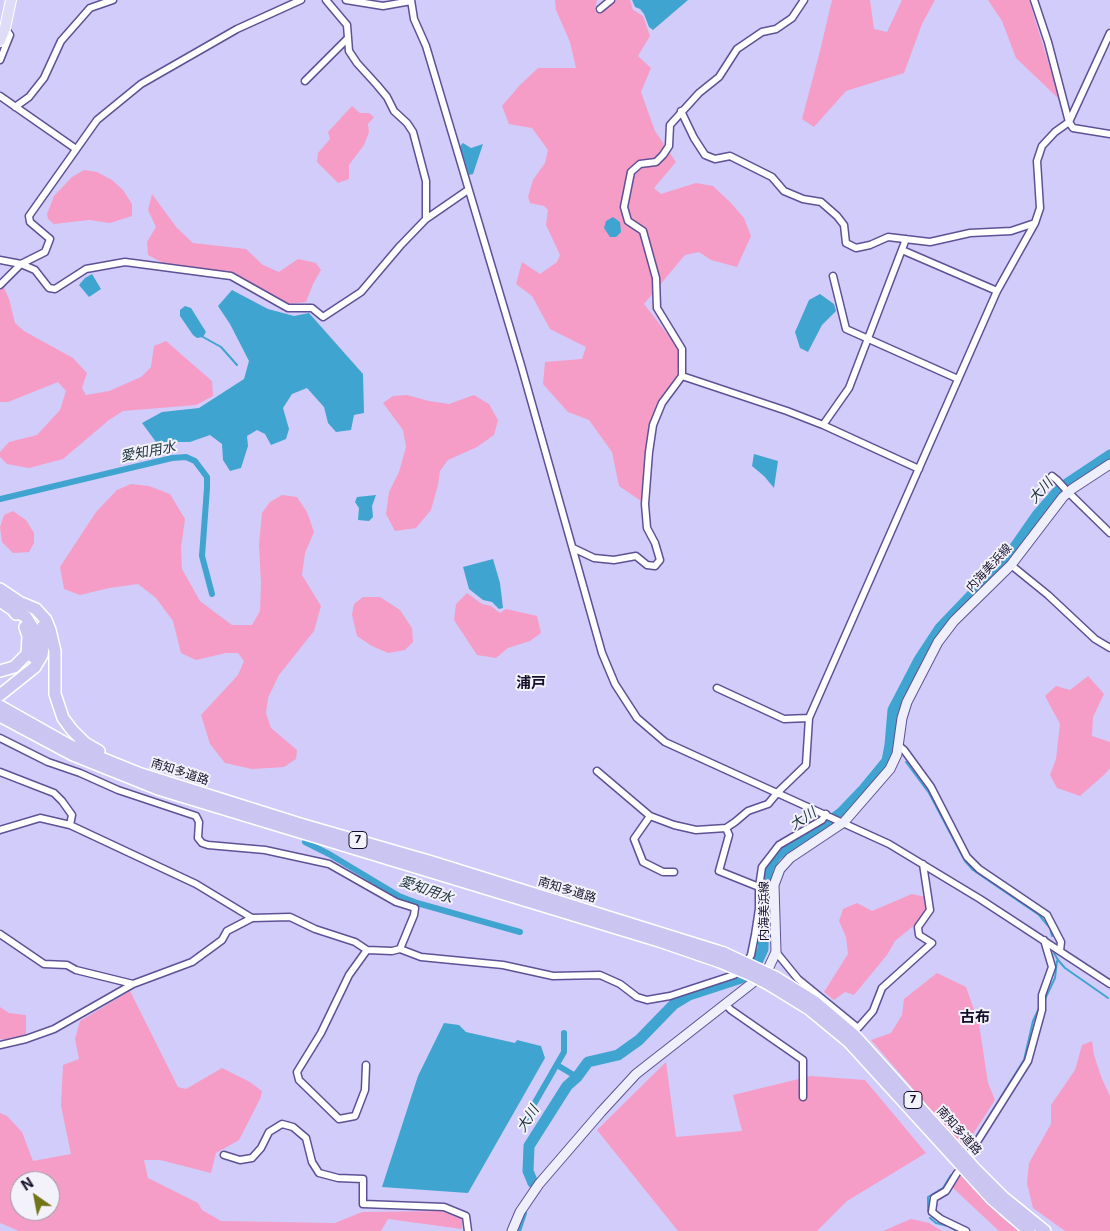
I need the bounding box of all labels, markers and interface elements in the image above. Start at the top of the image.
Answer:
water label: 愛知用水 [119,438,177,466]
water label: 大川 [1025,475,1057,507]
street label: 内海美浜線 [963,541,1015,595]
district label: 浦戸 [516,674,546,692]
street label: 南知多道路 [149,756,211,788]
water label: 大川 [787,804,819,834]
road number: 7 [349,832,367,848]
water label: 愛知用水 [397,873,455,907]
street label: 南知多道路 [536,874,598,906]
street label: 内海美浜線 [757,881,771,941]
district label: 古布 [960,1008,990,1026]
road number: 7 [904,1092,922,1108]
water label: 大川 [513,1103,543,1135]
street label: 南知多道路 [934,1104,984,1158]
north arrow [10,1171,60,1221]
text: N [18,1174,36,1194]

